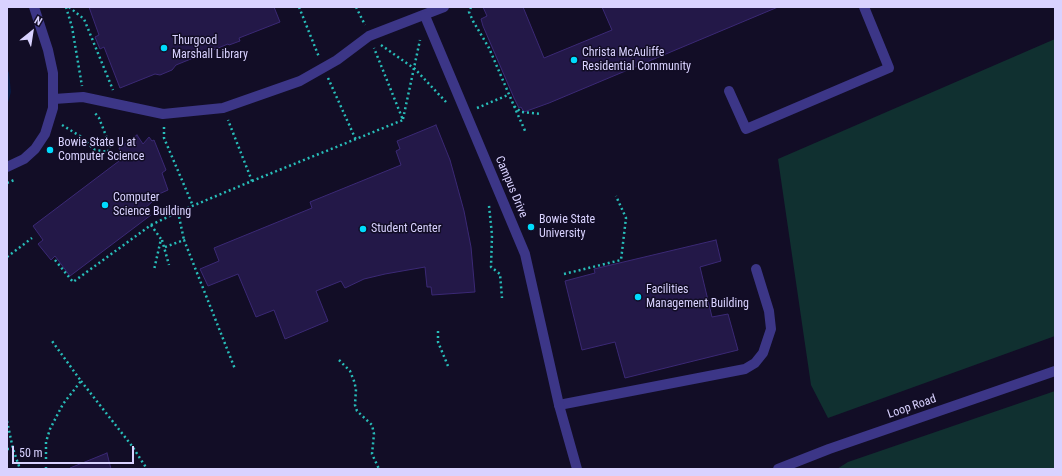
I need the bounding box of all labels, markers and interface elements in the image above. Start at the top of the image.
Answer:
north arrow [12,12,52,52]
text: N [32,14,44,28]
place label: Thurgood Marshall Library [172,34,248,62]
marker: Thurgood Marshall Library [159,43,169,53]
place label: Christa McAuliffe Residential Community [582,46,691,74]
marker: Christa McAuliffe Residential Community [569,55,579,65]
place label: Bowie State U at Computer Science [58,136,144,164]
marker: Bowie State U at Computer Science [45,145,55,155]
street label: Campus Drive [492,154,530,220]
place label: Computer Science Building [113,191,191,219]
marker: Computer Science Building [100,200,110,210]
place label: Bowie State University [539,213,595,241]
place label: Student Center [371,222,441,236]
marker: Bowie State University [526,222,536,232]
marker: Student Center [358,224,368,234]
place label: Facilities Management Building [646,283,749,311]
marker: Facilities Management Building [633,292,643,302]
street label: Loop Road [886,392,938,422]
scale bar [14,438,136,464]
text: 50 m [19,446,43,460]

